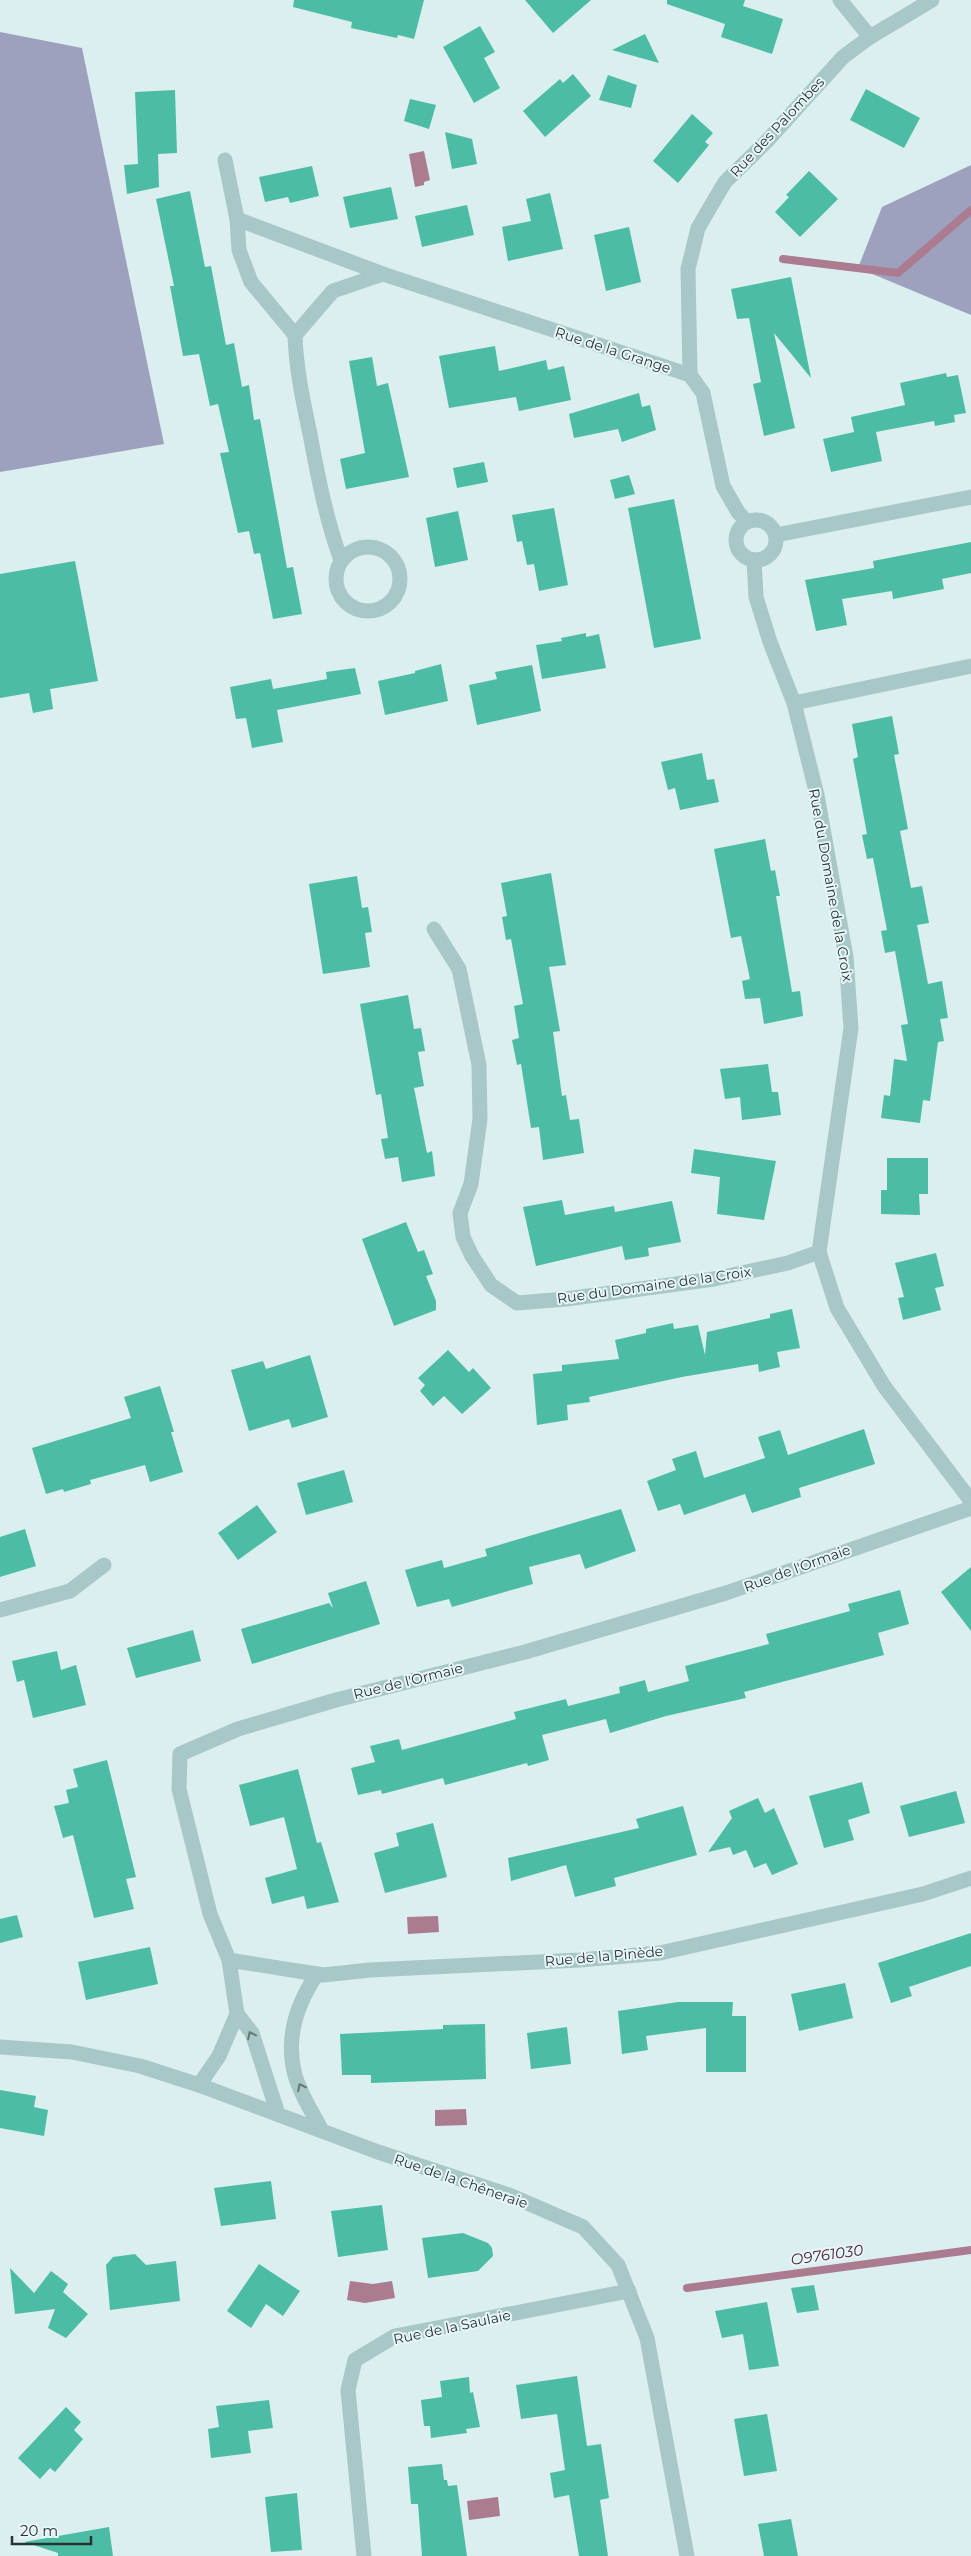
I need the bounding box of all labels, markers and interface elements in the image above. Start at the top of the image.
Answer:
street label: Rue des Palombes [726,73,828,181]
street label: Rue de la Grange [553,323,673,377]
street label: Rue du Domaine de la Croix [805,787,857,983]
street label: Rue du Domaine de la Croix [556,1262,753,1308]
street label: Rue de l'Ormaie [741,1540,853,1596]
street label: Rue de l'Ormaie [351,1659,465,1703]
street label: Rue de la Pinède [544,1942,664,1970]
one-way arrow [247,2032,257,2041]
one-way arrow [297,2083,307,2092]
street label: Rue de la Chêneraie [392,2150,530,2212]
water label: O9761030 [790,2240,864,2269]
street label: Rue de la Saulaie [392,2306,512,2348]
scale bar [12,2514,91,2546]
text: 20 m [20,2521,58,2540]

